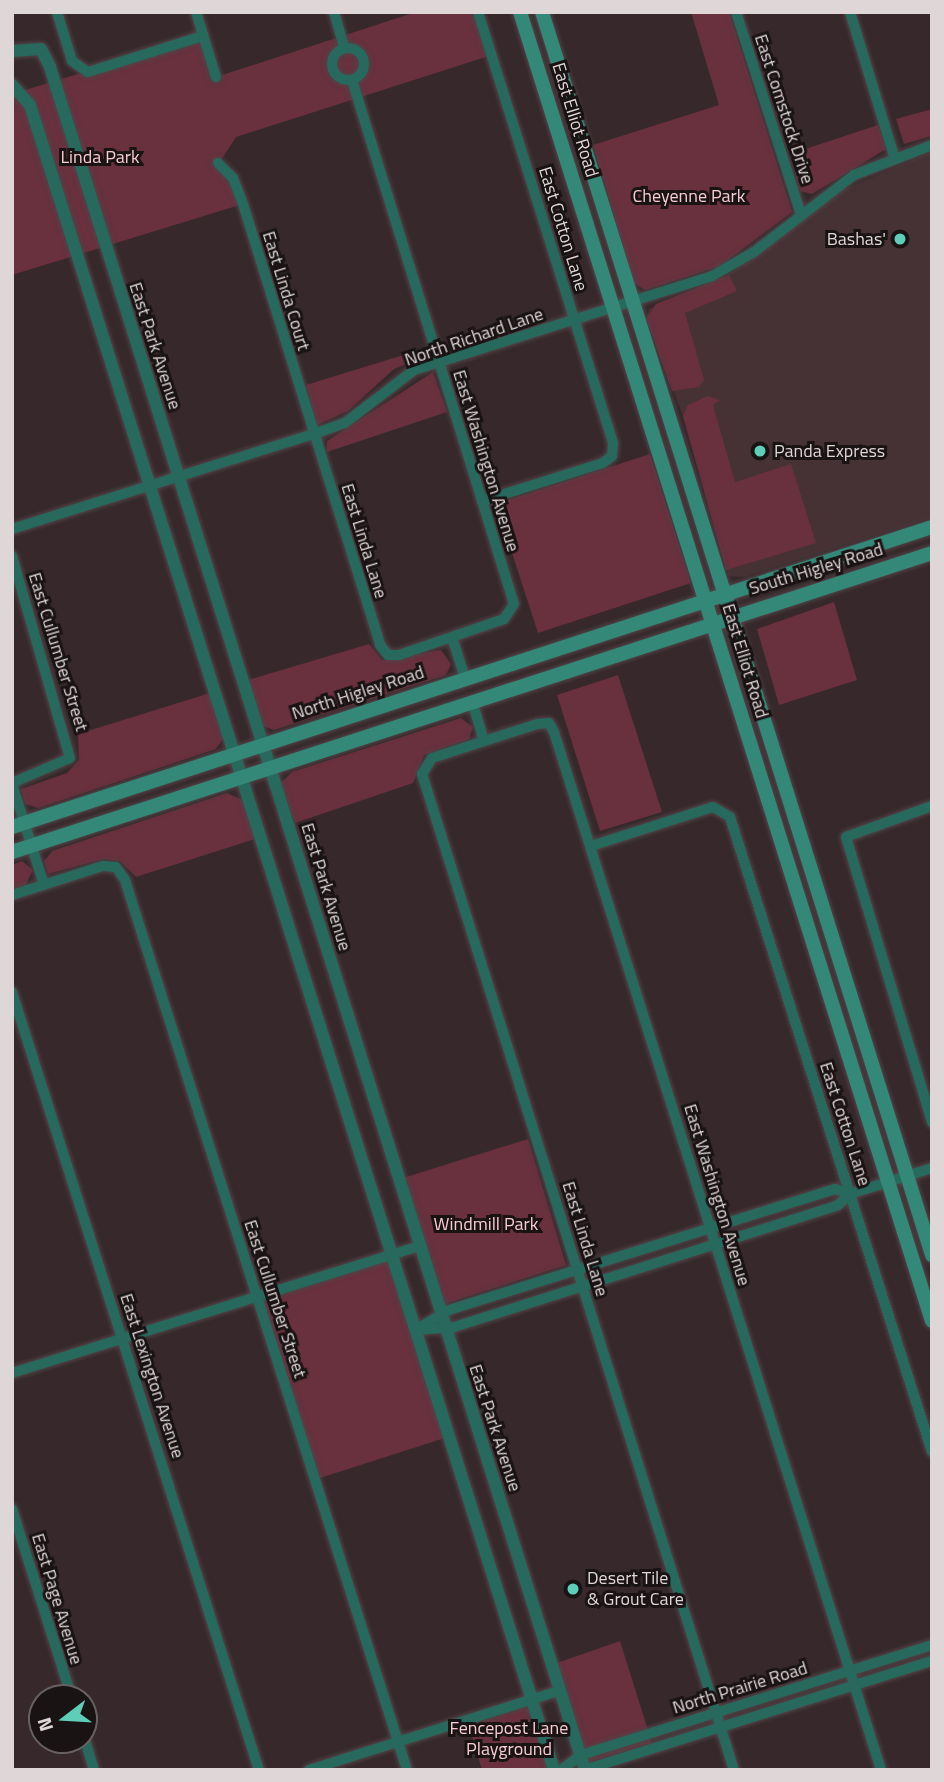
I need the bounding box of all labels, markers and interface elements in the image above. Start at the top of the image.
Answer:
street label: East Comstock Drive [750,32,818,186]
street label: East Elliot Road [547,60,603,180]
park label: Linda Park [60,146,140,168]
street label: East Cotton Lane [534,164,592,294]
park label: Cheyenne Park [633,185,745,207]
place label: Bashas' [827,228,886,250]
street label: East Linda Court [258,229,314,353]
marker: Bashas' [892,231,908,247]
street label: East Park Avenue [124,280,186,412]
street label: North Richard Lane [402,303,546,371]
street label: East Washington Avenue [448,367,524,555]
place label: Panda Express [774,440,885,462]
marker: Panda Express [752,443,768,459]
street label: East Linda Lane [336,481,392,601]
street label: South Higley Road [746,538,886,600]
street label: East Cullumber Street [24,570,92,734]
street label: East Elliot Road [717,601,773,721]
street label: North Higley Road [289,661,427,725]
street label: East Park Avenue [296,821,356,953]
street label: East Cotton Lane [815,1059,875,1189]
street label: East Washington Avenue [679,1101,755,1289]
street label: East Linda Lane [557,1179,613,1299]
park label: Windmill Park [434,1213,538,1235]
street label: East Cullumber Street [239,1217,311,1381]
street label: East Lexington Avenue [115,1291,189,1461]
street label: East Park Avenue [464,1362,526,1494]
street label: East Page Avenue [27,1531,87,1667]
place label: Desert Tile & Grout Care [587,1568,684,1610]
marker: Desert Tile & Grout Care [565,1581,581,1597]
street label: North Prairie Road [670,1657,810,1719]
north arrow [28,1684,98,1754]
text: N [29,1714,60,1735]
park label: Fencepost Lane Playground [450,1718,568,1760]

